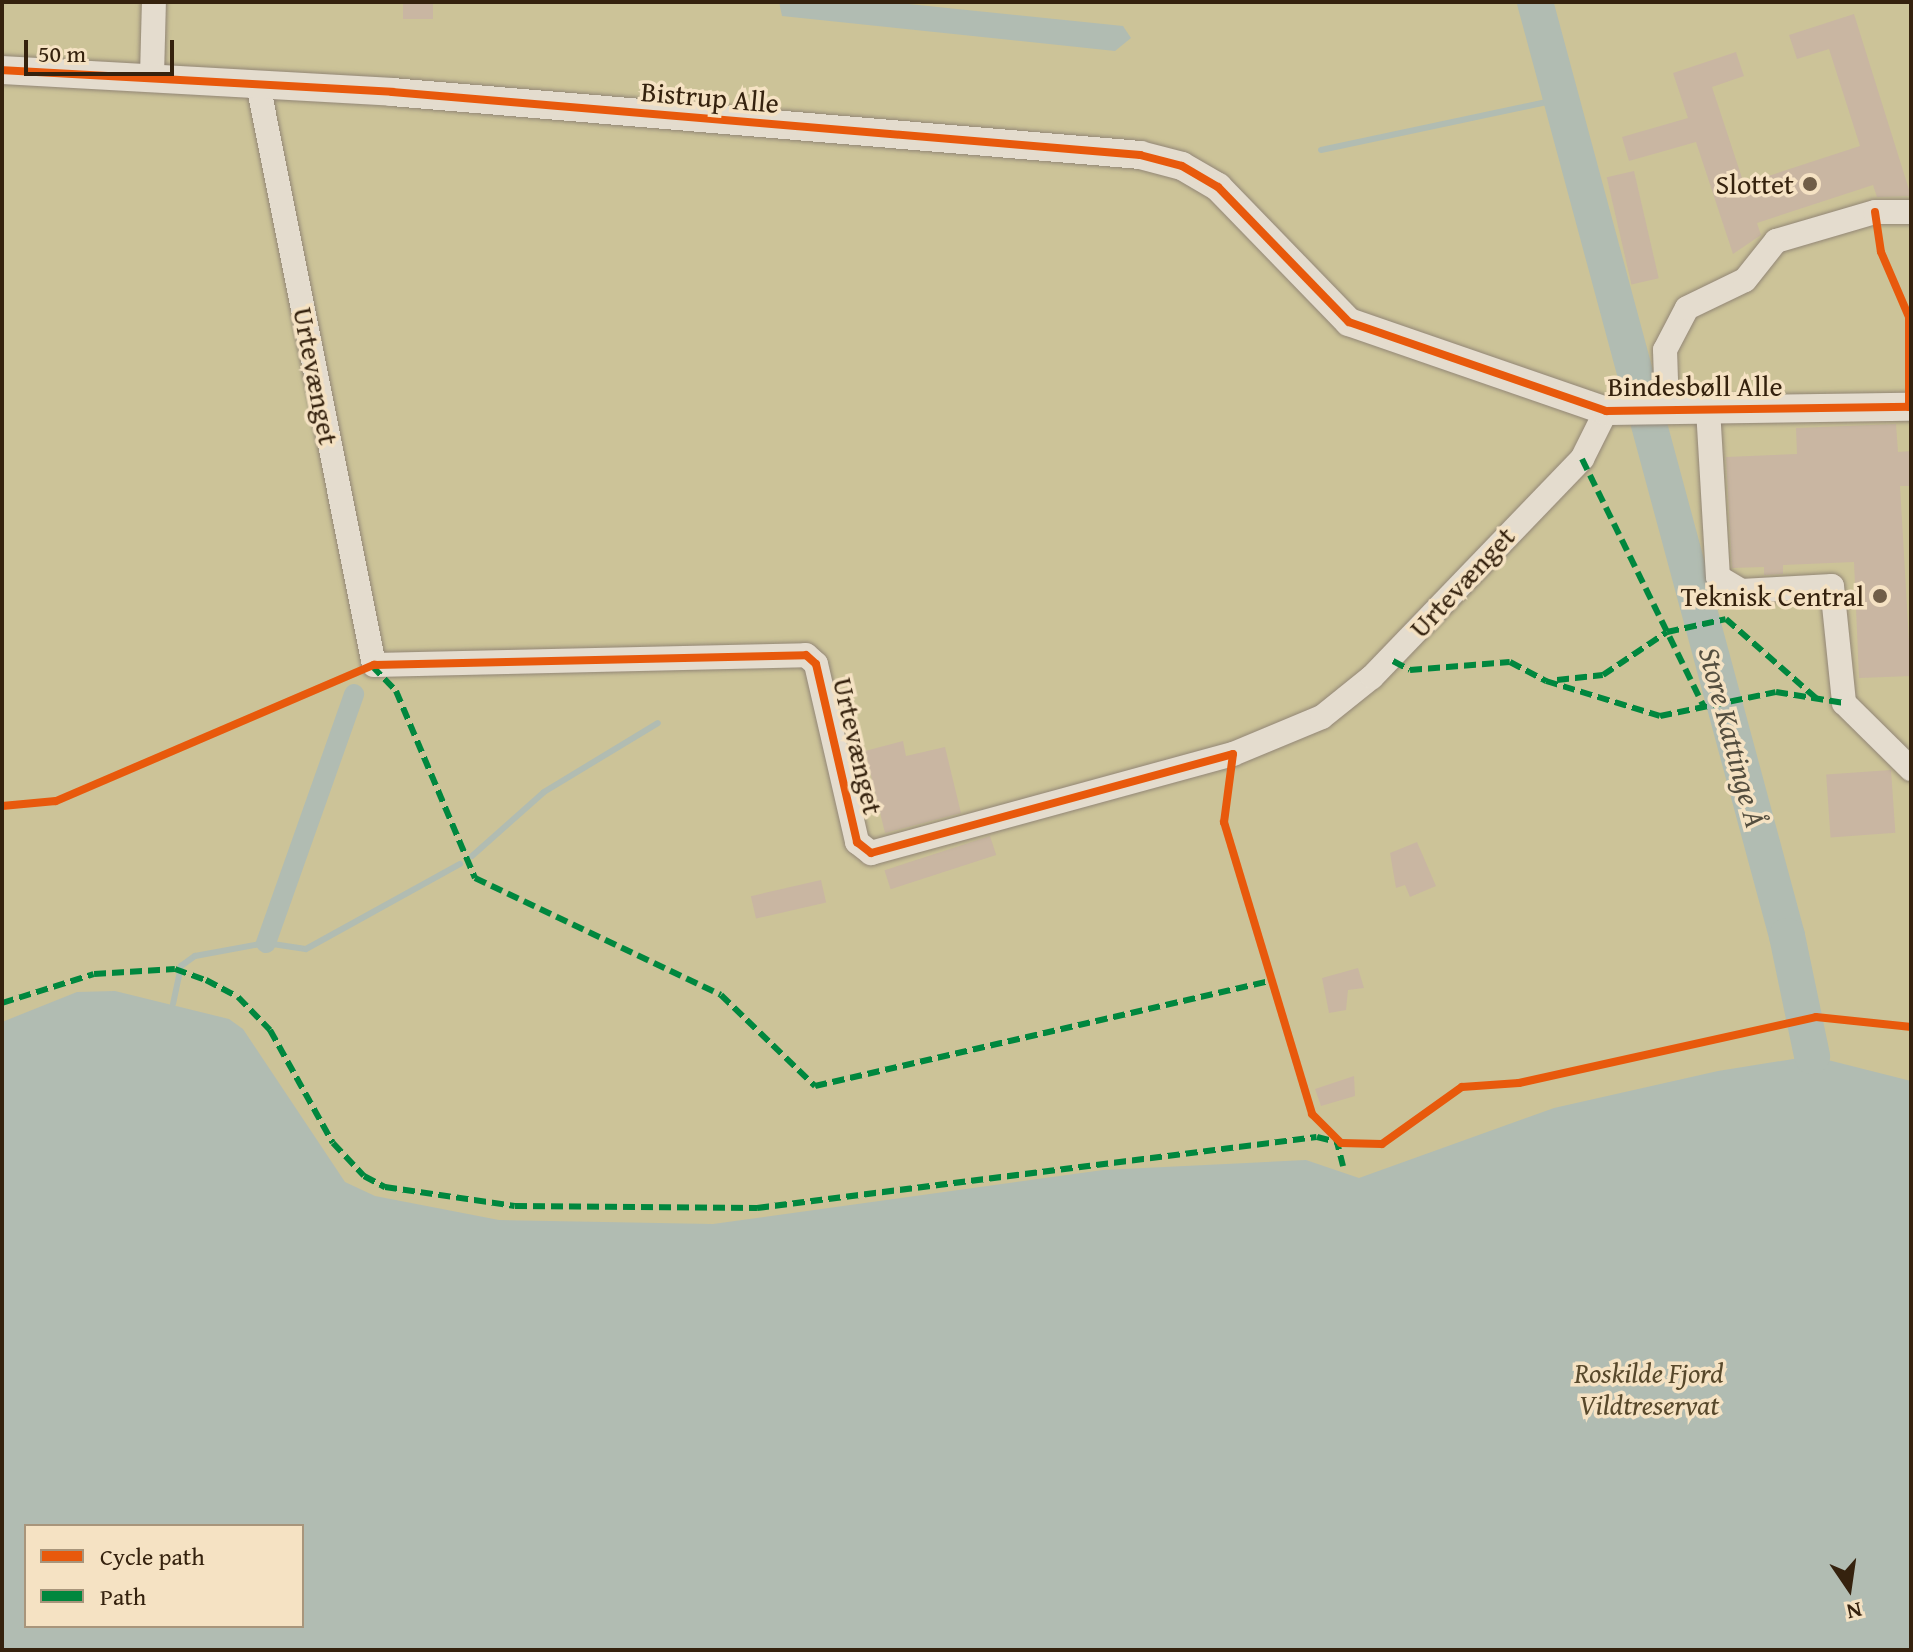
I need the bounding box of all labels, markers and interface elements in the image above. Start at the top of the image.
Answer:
scale bar [28,24,178,74]
text: 50 m [38,36,86,71]
street label: Bistrup Alle [640,74,780,120]
place label: Slottet [1715,167,1794,201]
marker: Slottet [1801,175,1819,193]
street label: Urtevænget [286,304,346,448]
street label: Bindesbøll Alle [1607,369,1783,403]
street label: Urtevænget [1402,520,1522,644]
place label: Teknisk Central [1681,579,1864,613]
marker: Teknisk Central [1871,587,1889,605]
water label: Store Kattinge Å [1692,643,1774,831]
street label: Urtevænget [826,674,890,818]
park label: Roskilde Fjord Vildtreservat [1574,1356,1724,1422]
legend [24,1524,304,1628]
text: Cycle path [100,1539,205,1574]
north arrow [1809,1548,1889,1628]
text: Path [100,1579,146,1614]
text: N [1844,1594,1865,1629]

